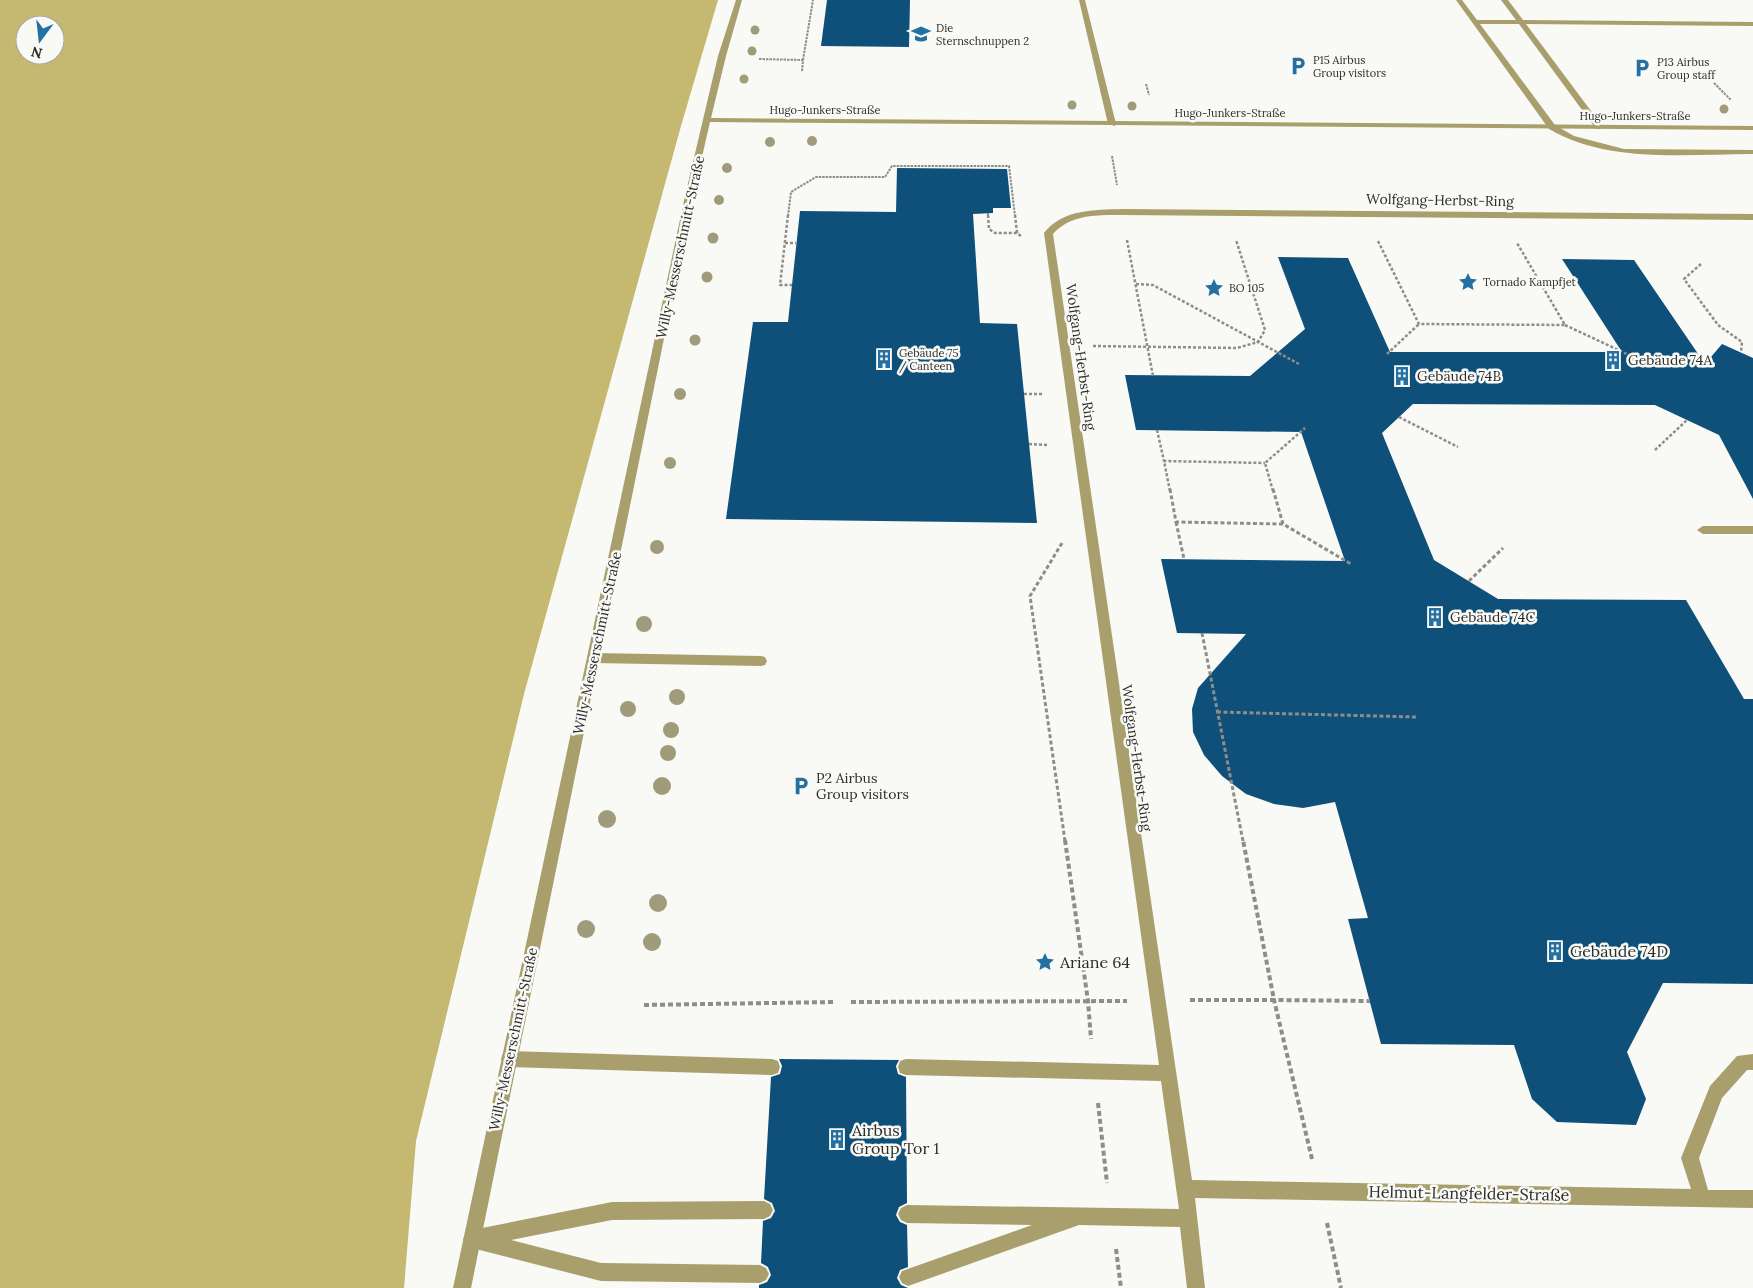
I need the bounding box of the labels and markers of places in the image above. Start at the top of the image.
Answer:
place label: Die Sternschnuppen 2 [936,21,1029,48]
school or university icon: Die Sternschnuppen 2 [910,23,932,45]
place label: P15 Airbus Group visitors [1313,53,1386,80]
parking icon: P15 Airbus Group visitors [1287,55,1309,77]
place label: P13 Airbus Group staff [1657,55,1716,82]
parking icon: P13 Airbus Group staff [1631,57,1653,79]
place icon: Tornado Kampfjet [1457,271,1479,293]
place label: Tornado Kampfjet [1483,275,1577,289]
place icon: BO 105 [1203,277,1225,299]
place label: BO 105 [1229,281,1264,295]
place label: Gebäude 75 / Canteen [899,346,958,374]
building icon: Gebäude 75 / Canteen [873,348,895,370]
building icon: Gebäude 74A [1602,349,1624,371]
place label: Gebäude 74A [1628,351,1712,369]
building icon: Gebäude 74B [1391,365,1413,387]
place label: Gebäude 74B [1417,367,1501,385]
building icon: Gebäude 74C [1424,606,1446,628]
place label: Gebäude 74C [1450,608,1535,626]
place label: P2 Airbus Group visitors [816,769,909,803]
parking icon: P2 Airbus Group visitors [790,775,812,797]
building icon: Gebäude 74D [1544,940,1566,962]
place label: Gebäude 74D [1570,941,1668,961]
place icon: Ariane 64 [1034,951,1056,973]
place label: Ariane 64 [1059,952,1131,972]
place label: Airbus Group Tor 1 [851,1120,940,1158]
building icon: Airbus Group Tor 1 [826,1128,848,1150]

